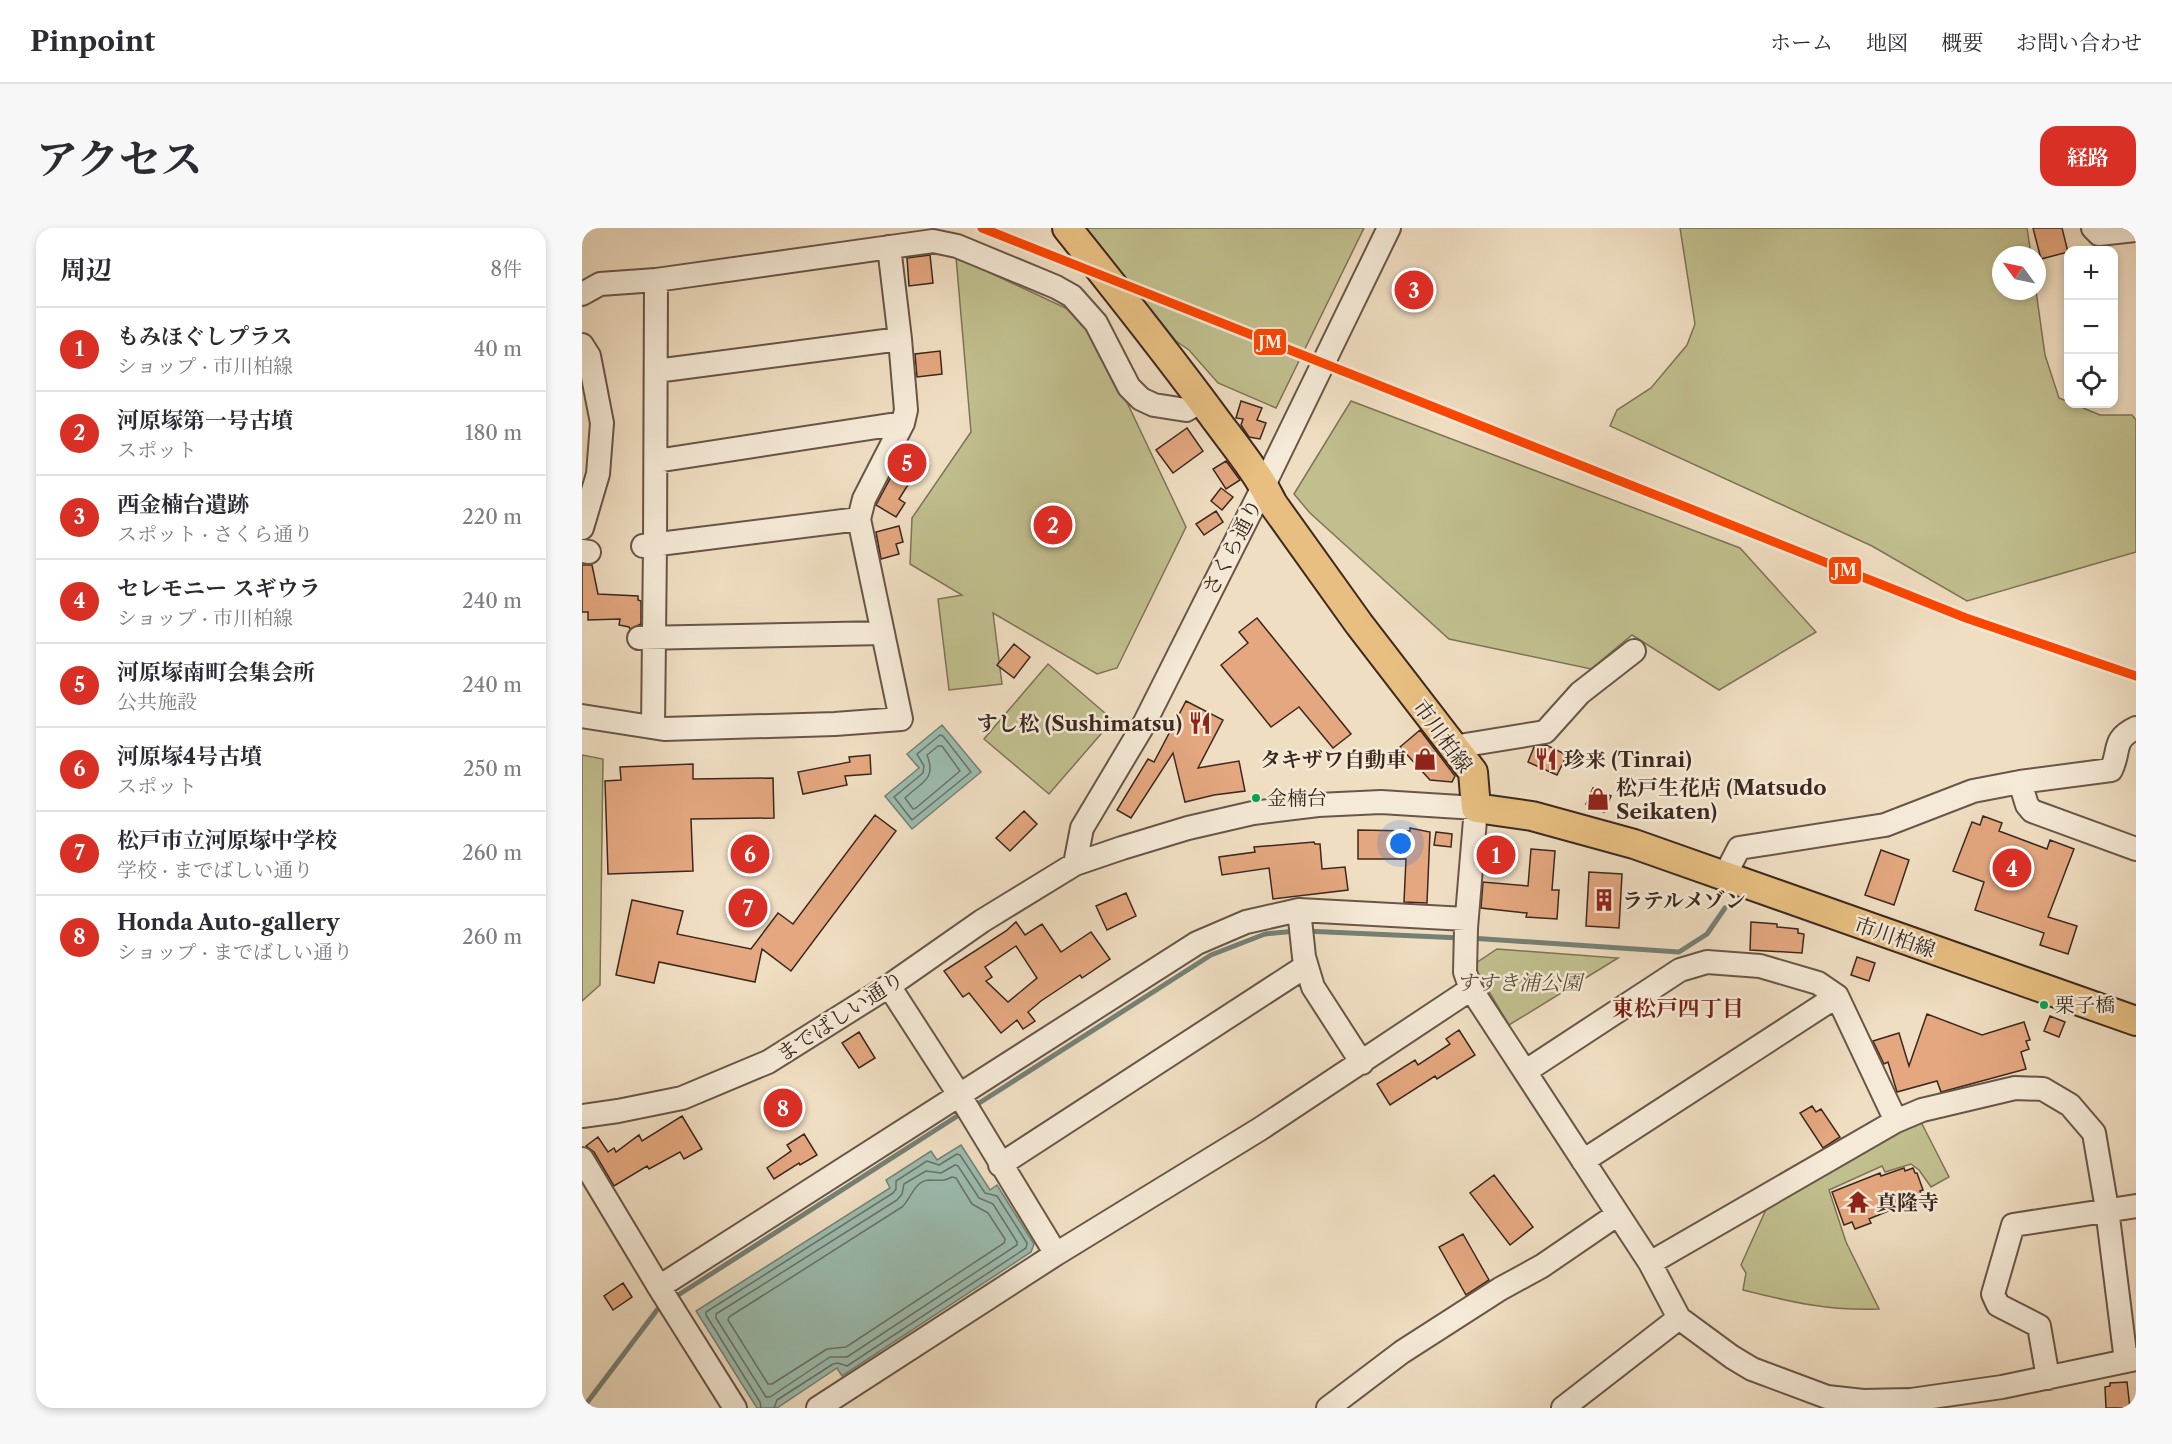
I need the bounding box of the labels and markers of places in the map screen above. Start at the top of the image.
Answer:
pin: 3 [1394,268,1434,312]
pin: 5 [888,440,926,486]
pin: 2 [1034,502,1072,548]
restaurant icon: すし松 (Sushimatsu) [1187,710,1213,736]
place label: すし松 (Sushimatsu) [976,711,1182,736]
shop icon: タキザワ自動車 [1412,746,1438,772]
restaurant icon: 珍来 (Tinrai) [1533,746,1559,772]
place label: タキザワ自動車 [1260,747,1407,772]
place label: 珍来 (Tinrai) [1564,747,1692,772]
place label: 松戸生花店 (Matsudo Seikaten) [1616,775,1827,824]
place label: 金楠台 [1267,786,1327,810]
shop icon: 松戸生花店 (Matsudo Seikaten) [1585,786,1611,812]
marker: 金楠台 [1250,792,1262,804]
pin: 6 [730,832,770,876]
pin: 1 [1476,832,1516,878]
pin: 4 [1992,846,2032,890]
pin: 7 [728,886,768,930]
building icon: ラテルメゾン [1591,887,1617,913]
place label: ラテルメゾン [1622,888,1746,913]
place label: 栗子橋 [2055,993,2115,1017]
marker: 栗子橋 [2038,999,2050,1011]
pin: 8 [764,1086,802,1130]
temple icon: 真隆寺 [1845,1189,1871,1215]
place label: 真隆寺 [1876,1190,1939,1215]

